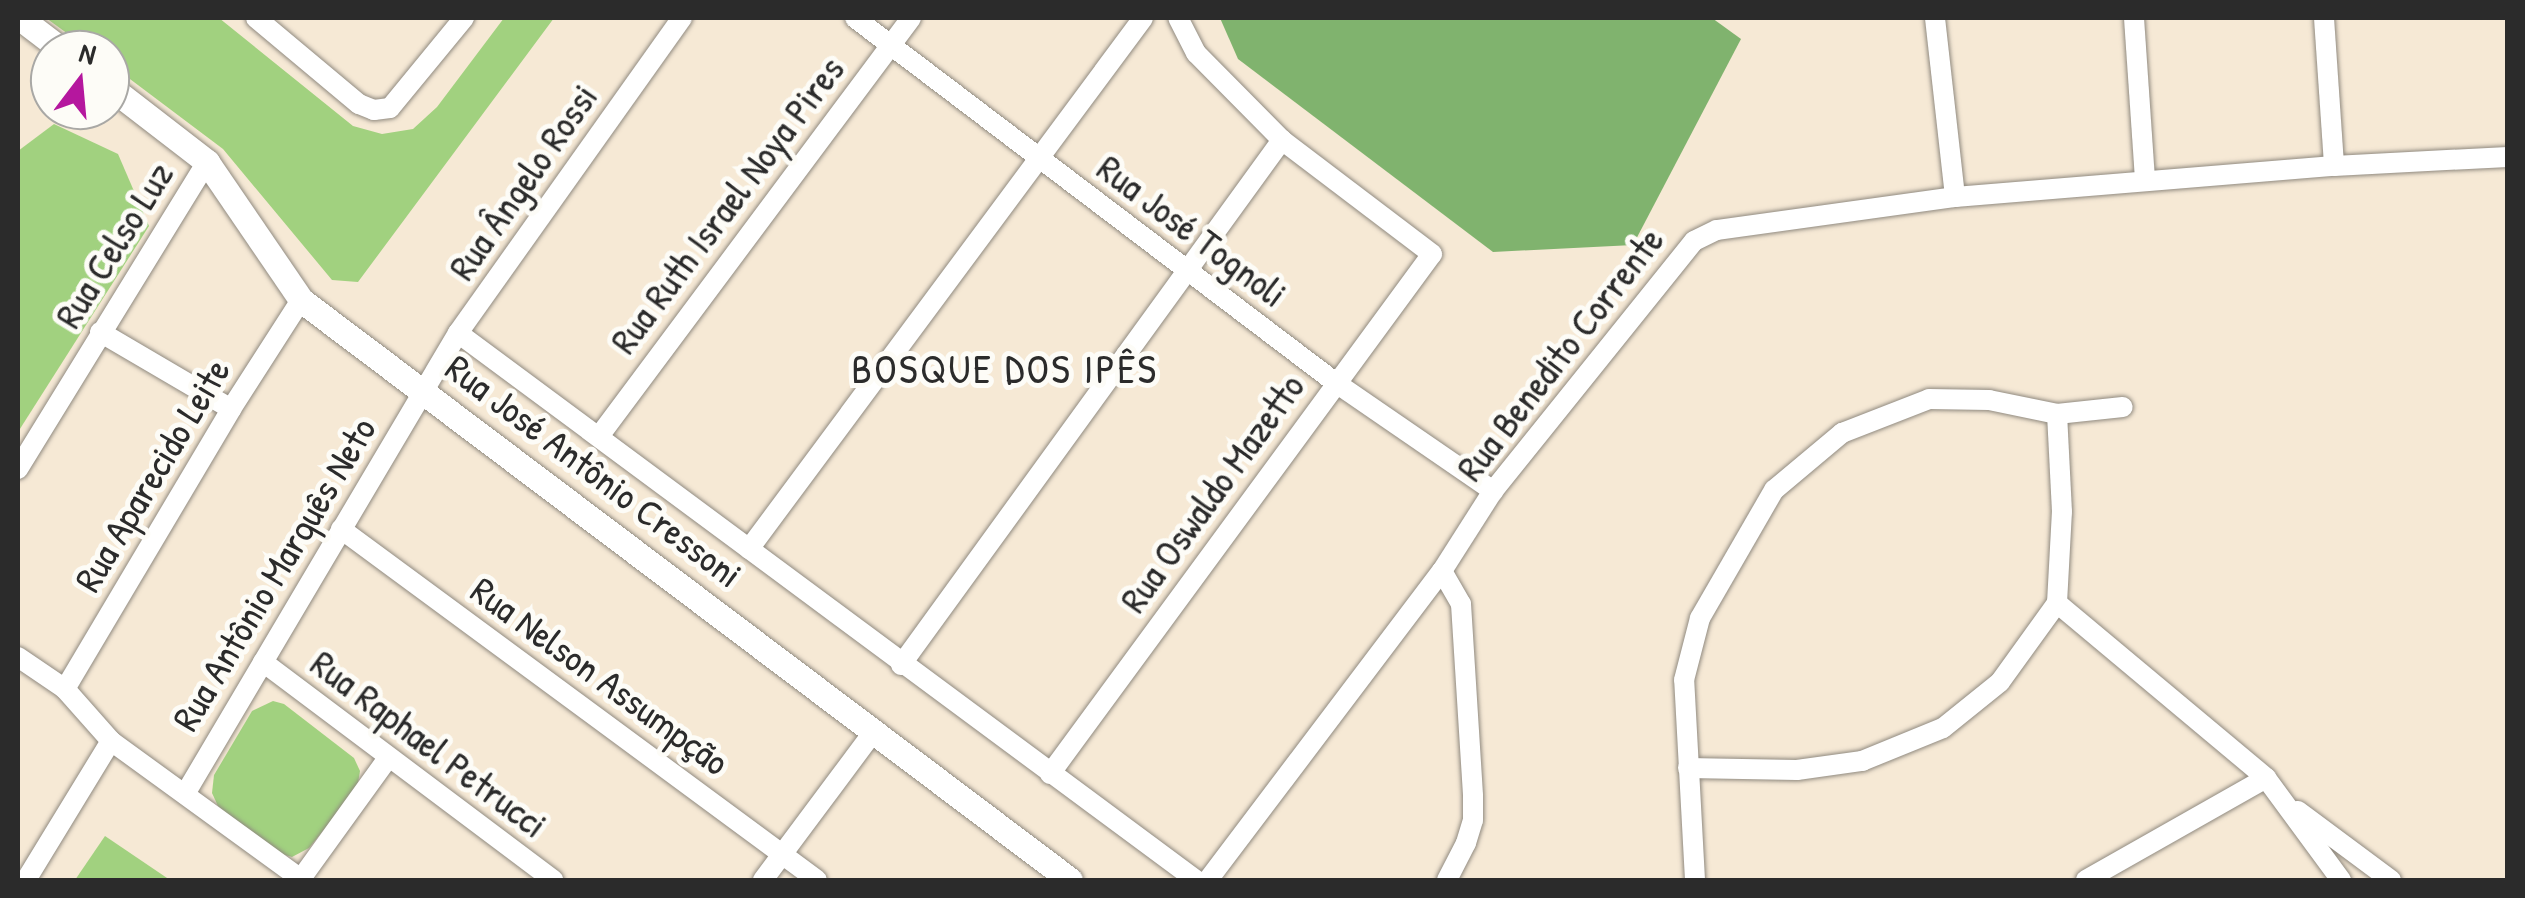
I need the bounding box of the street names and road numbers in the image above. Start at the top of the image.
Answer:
street label: Rua Ruth Israel Noya Pires [601,48,853,362]
street label: Rua Ângelo Rossi [439,75,607,289]
street label: Rua José Tognoli [1088,145,1296,317]
street label: Rua Celso Luz [45,154,183,336]
street label: Rua Benedito Corrente [1447,218,1673,490]
street label: Rua José Antônio Cressoni [437,345,751,597]
street label: Rua Aparecido Leite [65,350,239,600]
street label: Rua Oswaldo Mazetto [1110,365,1314,621]
street label: Rua Antônio Marquês Neto [163,409,385,739]
street label: Rua Nelson Assumpção [462,567,738,785]
street label: Rua Raphael Petrucci [302,640,556,848]

